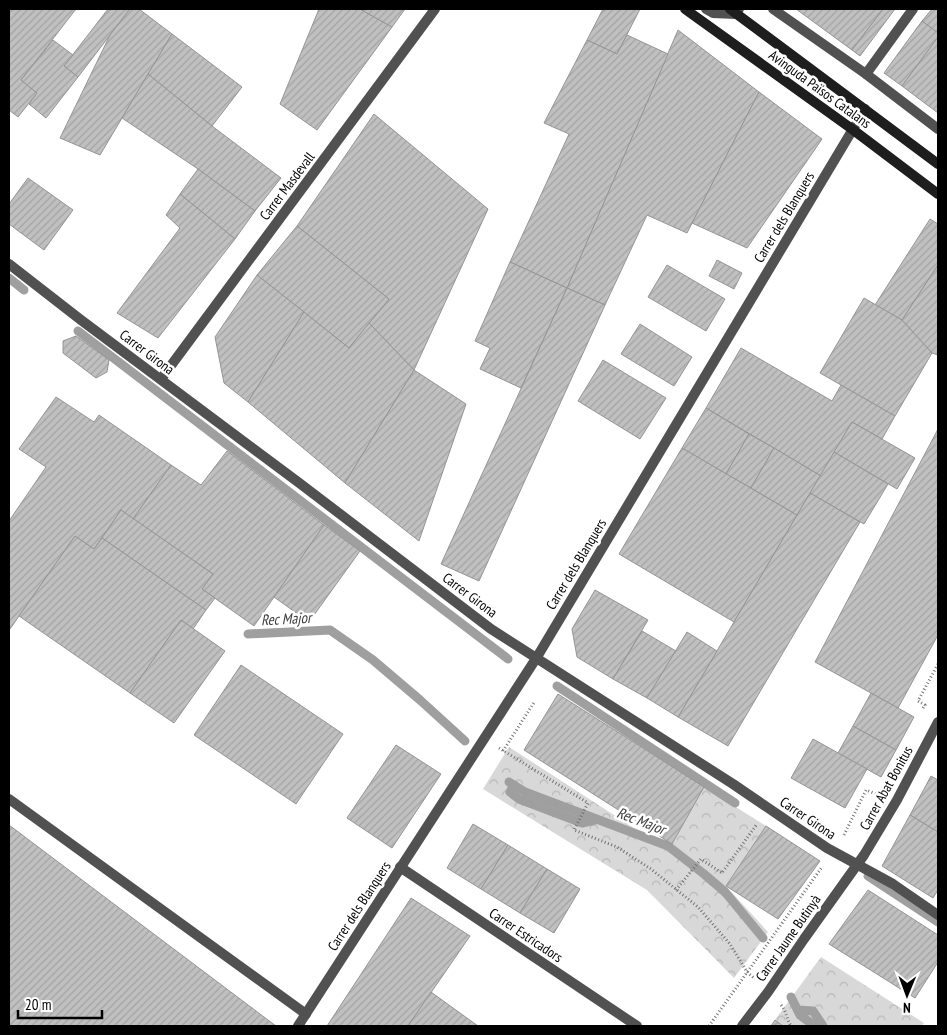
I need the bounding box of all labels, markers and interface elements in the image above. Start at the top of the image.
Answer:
street label: Avinguda Països Catalans [766,46,875,132]
street label: Carrer Masdevall [256,148,319,224]
street label: Carrer dels Blanquers [750,168,818,266]
street label: Carrer Girona [116,326,178,378]
street label: Carrer dels Blanquers [542,515,610,613]
street label: Carrer Girona [439,569,501,621]
water label: Rec Major [260,608,313,629]
street label: Carrer Abat Bonitus [856,743,917,833]
street label: Carrer Girona [777,793,839,843]
water label: Rec Major [614,803,670,839]
street label: Carrer dels Blanquers [323,858,395,954]
street label: Carrer Jaume Butinyà [751,891,825,985]
street label: Carrer Estricadors [486,904,566,966]
north arrow [882,970,932,1020]
scale bar [18,988,101,1020]
text: 20 m [25,995,51,1014]
text: N [903,999,911,1017]

